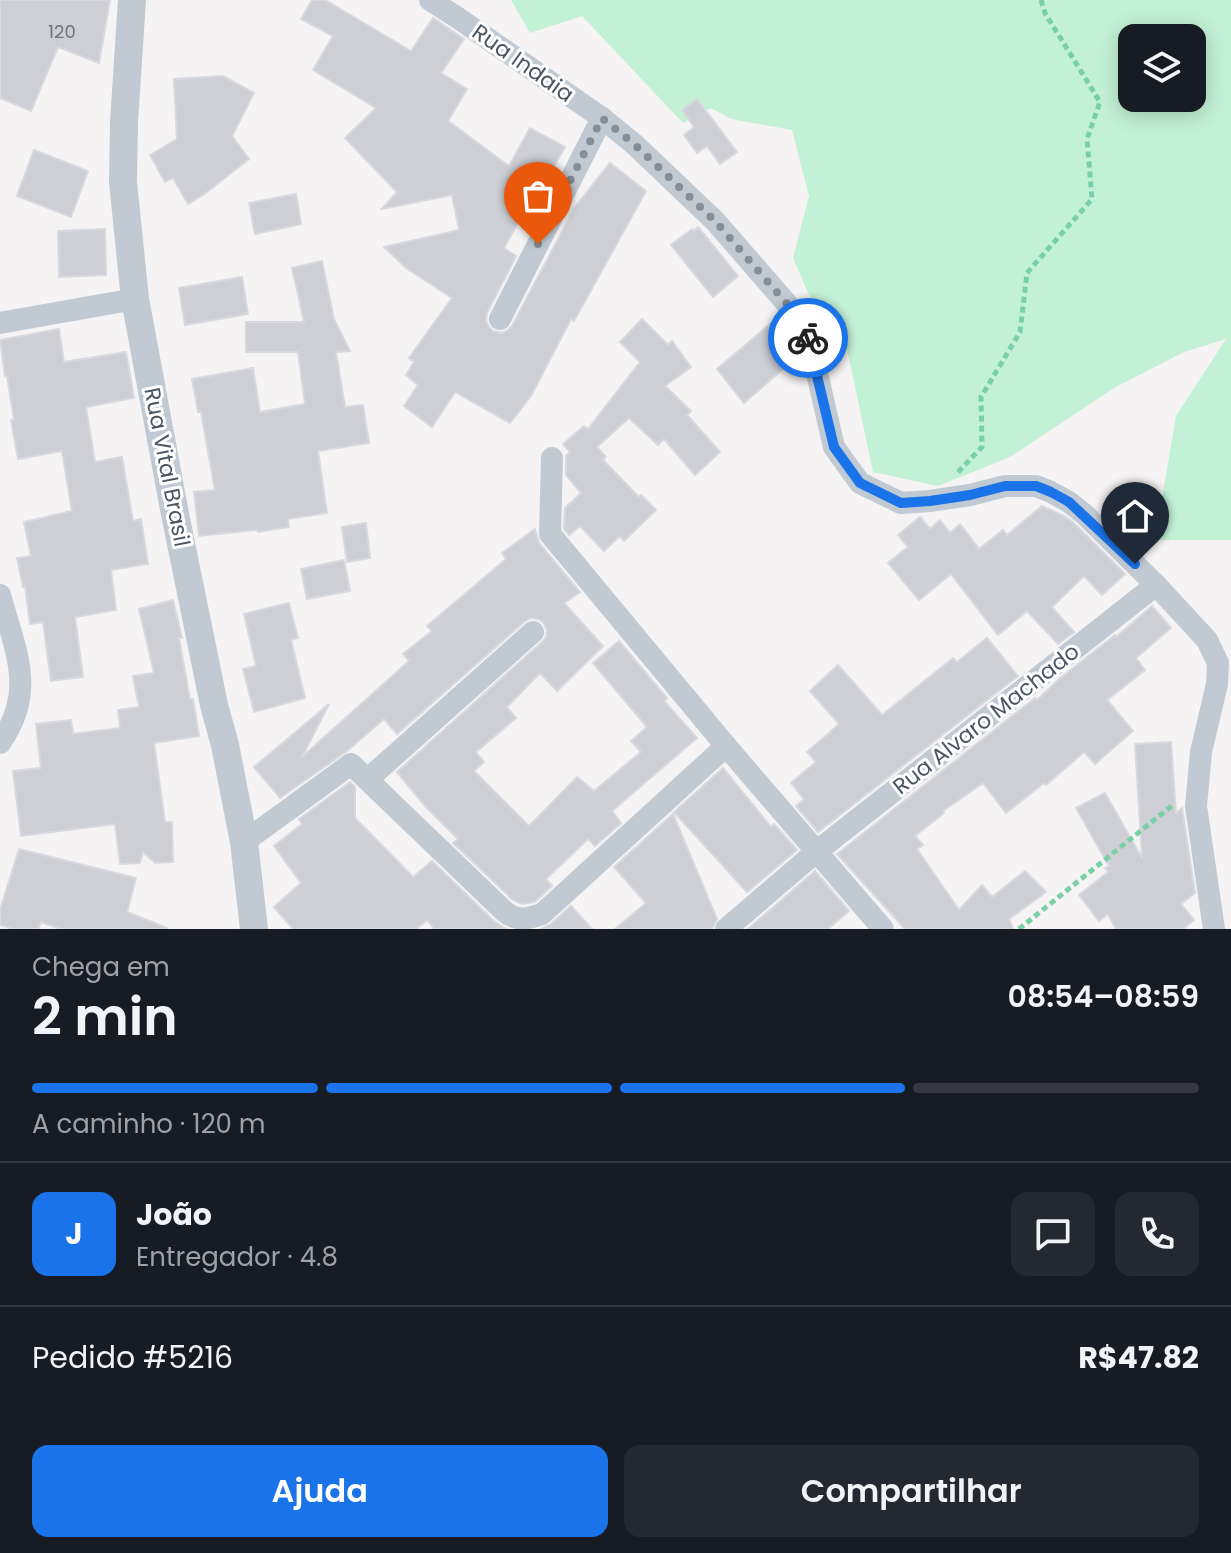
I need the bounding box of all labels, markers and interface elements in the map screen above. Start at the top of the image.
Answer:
street label: Rua Indaia [466,17,580,109]
house number: 120 [48,19,76,44]
map controls [1118,24,1206,112]
button: layers [1118,24,1206,112]
pin [504,162,572,244]
icon: bag [516,174,560,218]
courier [768,298,848,378]
icon: bike [786,316,830,360]
street label: Rua Vital Brasil [136,385,198,549]
pin [1101,482,1169,564]
icon: home [1113,494,1157,538]
street label: Rua Alvaro Machado [886,636,1086,802]
text: Chega em [32,949,170,985]
text: 08:54–08:59 [1008,975,1199,1018]
text: 2 min [32,980,178,1053]
text: A caminho · 120 m [32,1106,266,1142]
button: chat [1011,1192,1095,1276]
button: phone [1115,1192,1199,1276]
text: João [136,1193,212,1236]
text: J [65,1212,83,1255]
text: Entregador · 4.8 [136,1239,338,1275]
text: Pedido #5216 [32,1336,233,1379]
text: R$47.82 [1078,1336,1199,1379]
button: Ajuda [32,1445,608,1537]
button: Compartilhar [624,1445,1199,1537]

